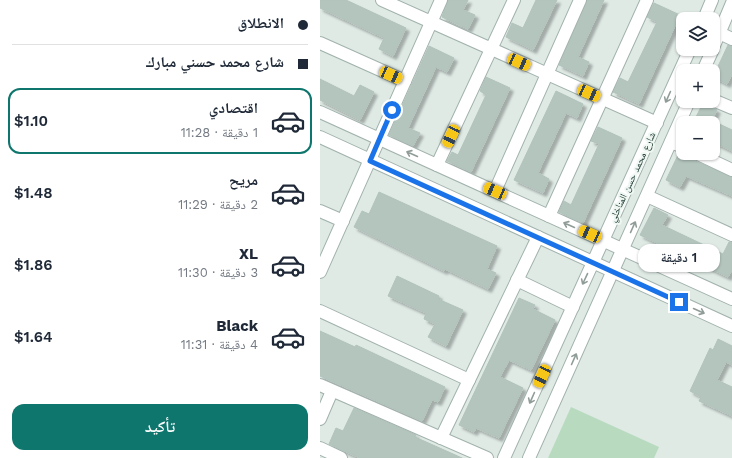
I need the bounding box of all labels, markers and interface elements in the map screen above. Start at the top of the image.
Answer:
map controls [676,12,720,160]
button: layers [676,12,720,56]
text: الانطلاق [238,14,284,32]
car [506,52,532,72]
text: شارع محمد حسني مبارك [146,53,284,71]
button: + [676,64,720,108]
car [378,65,404,85]
car [576,83,602,103]
one-way arrow [664,91,671,103]
text: اقتصادي [209,99,258,117]
route start [383,101,401,119]
icon: car [270,103,306,139]
text: $1.10 [14,112,48,130]
button: − [676,116,720,160]
car [440,123,462,149]
text: 1 دقيقة · 11:28 [181,125,258,140]
street label: شارع محمد حسن المناخلي [606,130,660,225]
one-way arrow [407,150,419,157]
text: مريح [229,171,258,189]
icon: car [270,175,306,211]
car [482,181,508,201]
text: $1.48 [14,184,53,202]
text: 2 دقيقة · 11:29 [178,197,258,212]
one-way arrow [563,221,575,228]
one-way arrow [629,222,637,234]
car [577,224,603,244]
callout: 1 دقيقة [638,244,720,272]
text: XL [239,245,258,263]
icon: car [270,247,306,283]
text: 1 دقيقة [661,250,697,265]
text: $1.86 [14,256,53,274]
text: 3 دقيقة · 11:30 [178,265,258,280]
one-way arrow [581,273,588,285]
route end [670,293,688,311]
one-way arrow [693,308,705,315]
text: Black [216,317,258,335]
icon: car [270,319,306,355]
text: $1.64 [14,328,53,346]
text: 4 دقيقة · 11:31 [181,337,258,352]
one-way arrow [571,353,578,365]
car [531,363,553,389]
one-way arrow [527,391,535,403]
button: تأكيد [12,404,308,450]

